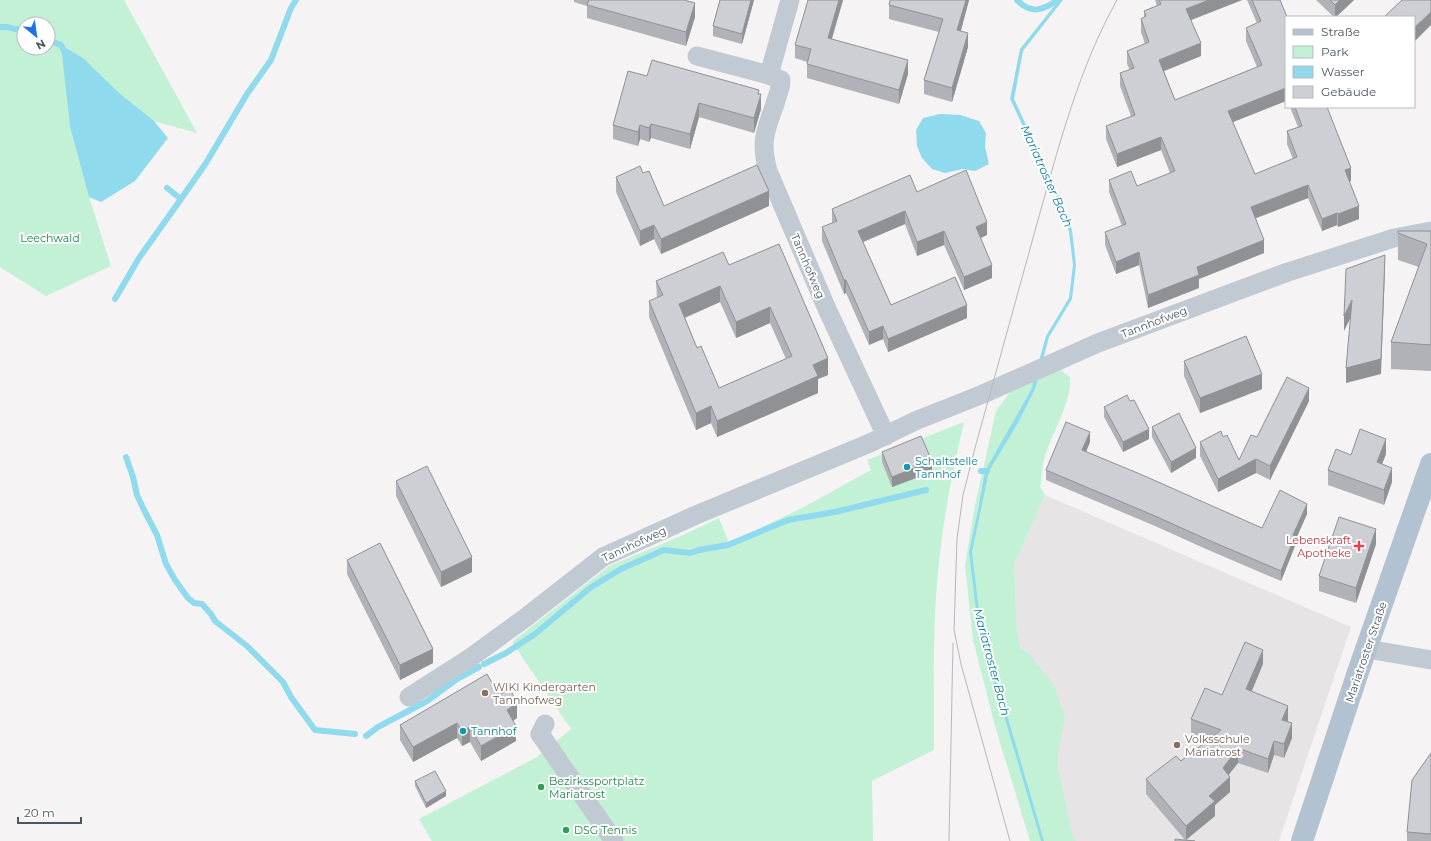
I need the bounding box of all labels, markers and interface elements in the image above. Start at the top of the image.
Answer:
north arrow [16,16,56,56]
legend [1285,16,1415,108]
text: Straße [1321,24,1360,39]
text: N [34,36,48,53]
text: Park [1321,44,1349,59]
text: Wasser [1321,64,1365,79]
text: Gebäude [1321,84,1376,99]
water label: Mariatroster Bach [1018,123,1076,229]
park label: Leechwald [20,231,80,245]
street label: Tannhofweg [788,231,828,301]
street label: Tannhofweg [1119,303,1189,341]
place label: Schaltstelle Tannhof [915,454,978,481]
marker: Schaltstelle Tannhof [902,462,912,472]
street label: Tannhofweg [600,523,668,565]
place label: Lebenskraft Apotheke [1286,533,1352,560]
marker: Lebenskraft Apotheke [1354,541,1364,551]
street label: Mariatroster Straße [1342,599,1390,704]
water label: Mariatroster Bach [970,607,1014,717]
place label: WIKI Kindergarten Tannhofweg [493,680,596,707]
marker: WIKI Kindergarten Tannhofweg [480,688,490,698]
place label: Tannhof [471,724,518,738]
marker: Tannhof [458,726,468,736]
place label: Volksschule Mariatrost [1185,732,1250,759]
marker: Volksschule Mariatrost [1172,740,1182,750]
place label: Bezirkssportplatz Mariatrost [549,774,645,801]
marker: Bezirkssportplatz Mariatrost [536,782,546,792]
scale bar [18,799,81,825]
text: 20 m [24,805,55,820]
place label: DSG Tennis [574,823,637,837]
marker: DSG Tennis [561,825,571,835]

